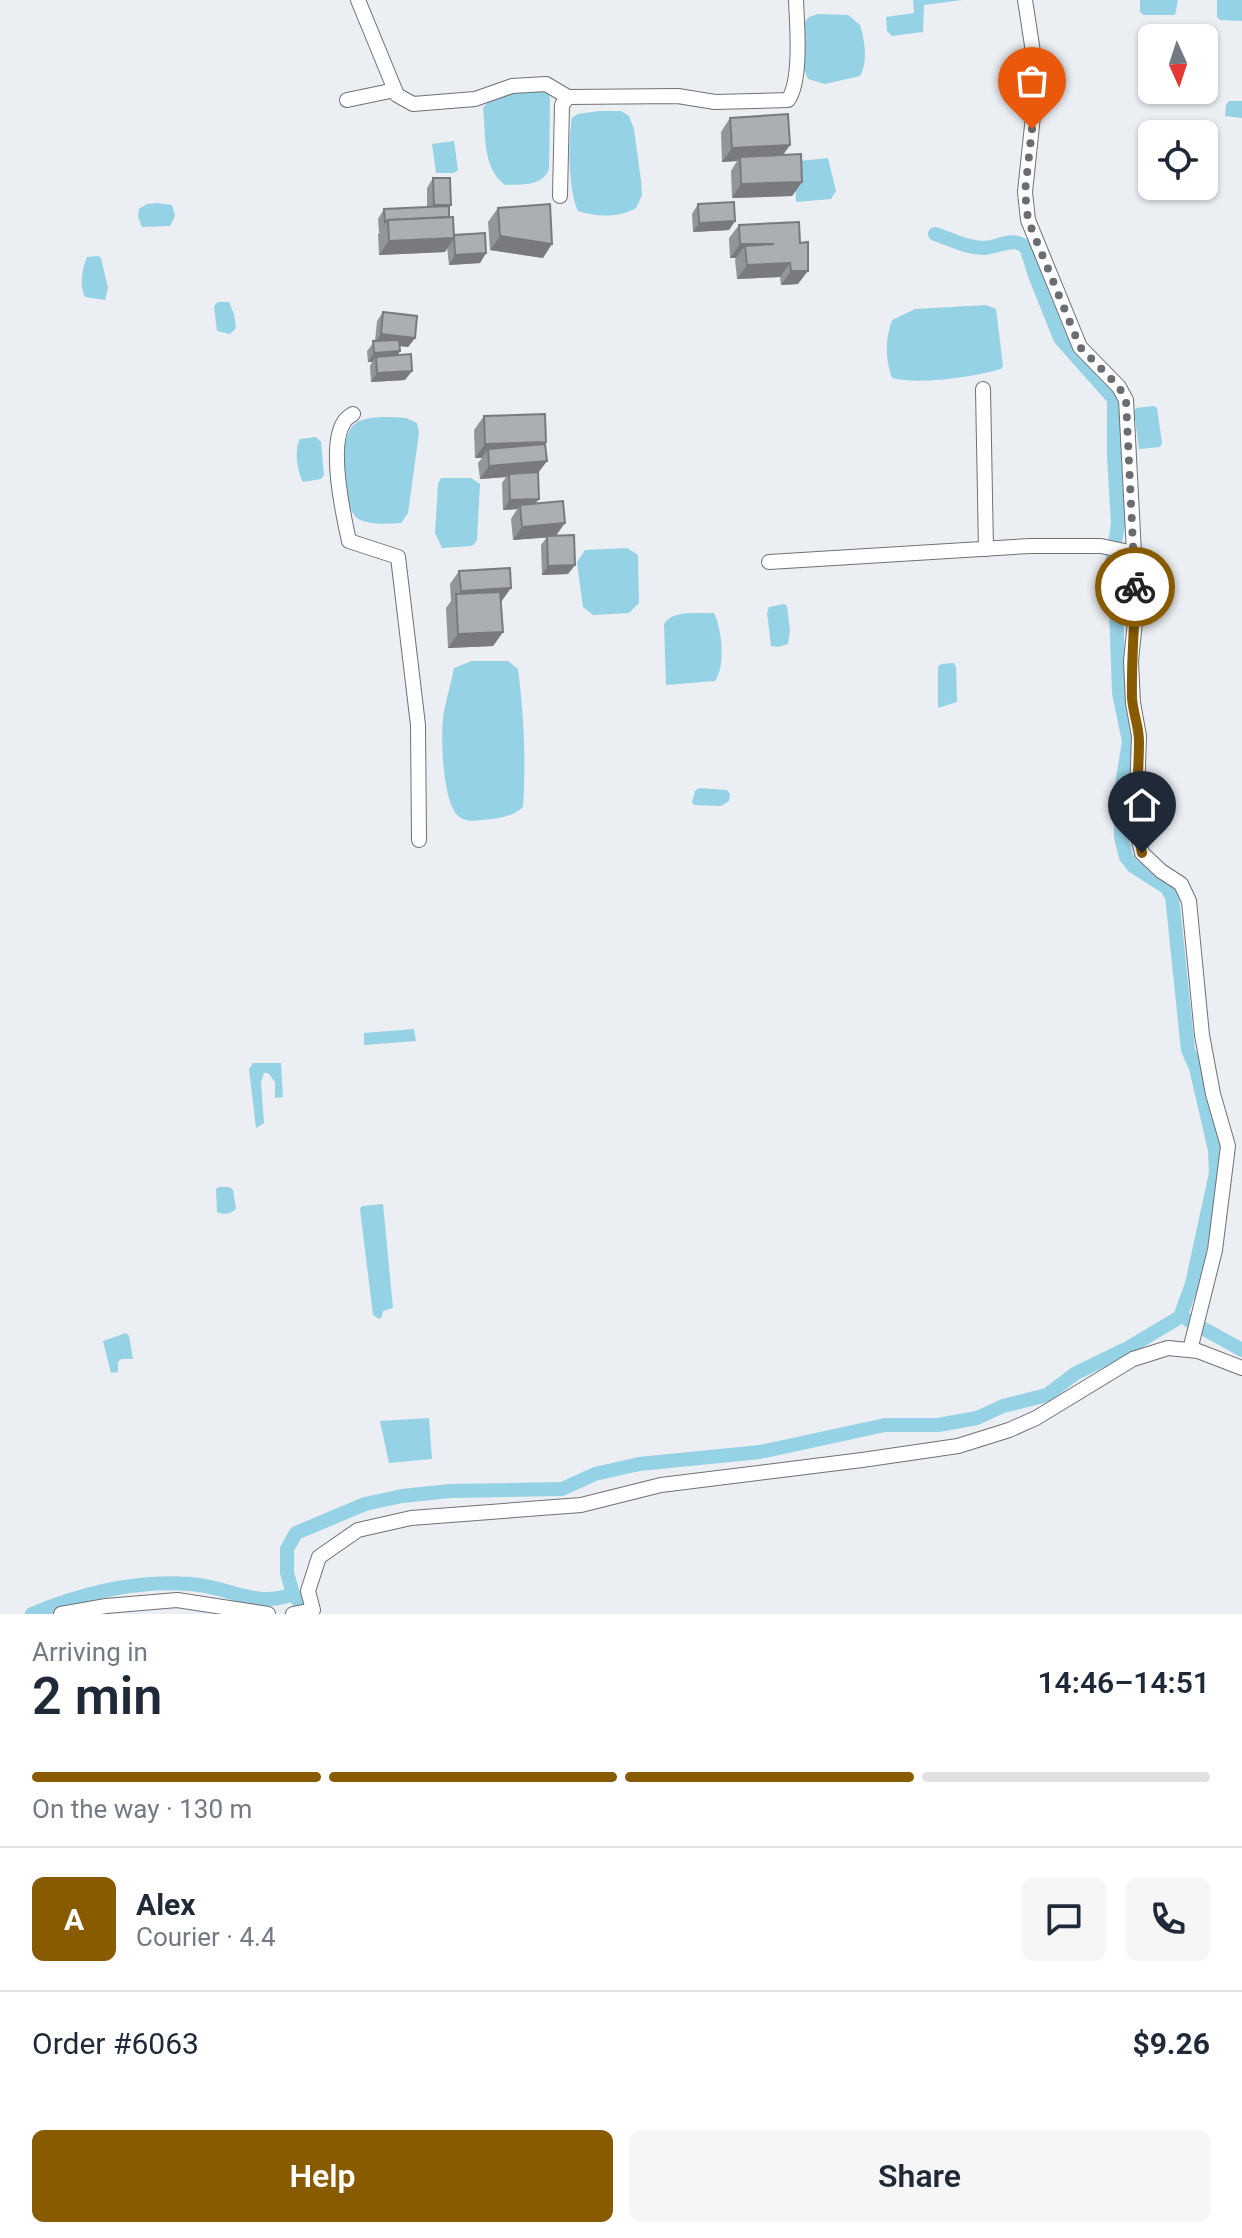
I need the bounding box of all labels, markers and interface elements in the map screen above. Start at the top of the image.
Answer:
north arrow [1138,24,1218,104]
map controls [1138,24,1218,200]
pin [998,47,1066,129]
icon: bag [1010,59,1054,103]
button: locate [1138,120,1218,200]
courier [1095,547,1175,627]
icon: bike [1113,565,1157,609]
pin [1108,771,1176,853]
icon: home [1120,783,1164,827]
text: Arriving in [32,1637,148,1667]
text: 14:46–14:51 [1037,1665,1210,1700]
text: 2 min [32,1666,162,1727]
text: On the way · 130 m [32,1794,252,1824]
button: chat [1022,1877,1106,1961]
button: phone [1126,1877,1210,1961]
text: Alex [136,1887,196,1922]
text: A [64,1902,84,1937]
text: Courier · 4.4 [136,1922,276,1952]
text: Order #6063 [32,2026,199,2061]
text: $9.26 [1132,2026,1210,2061]
button: Help [32,2130,613,2222]
button: Share [629,2130,1210,2222]

